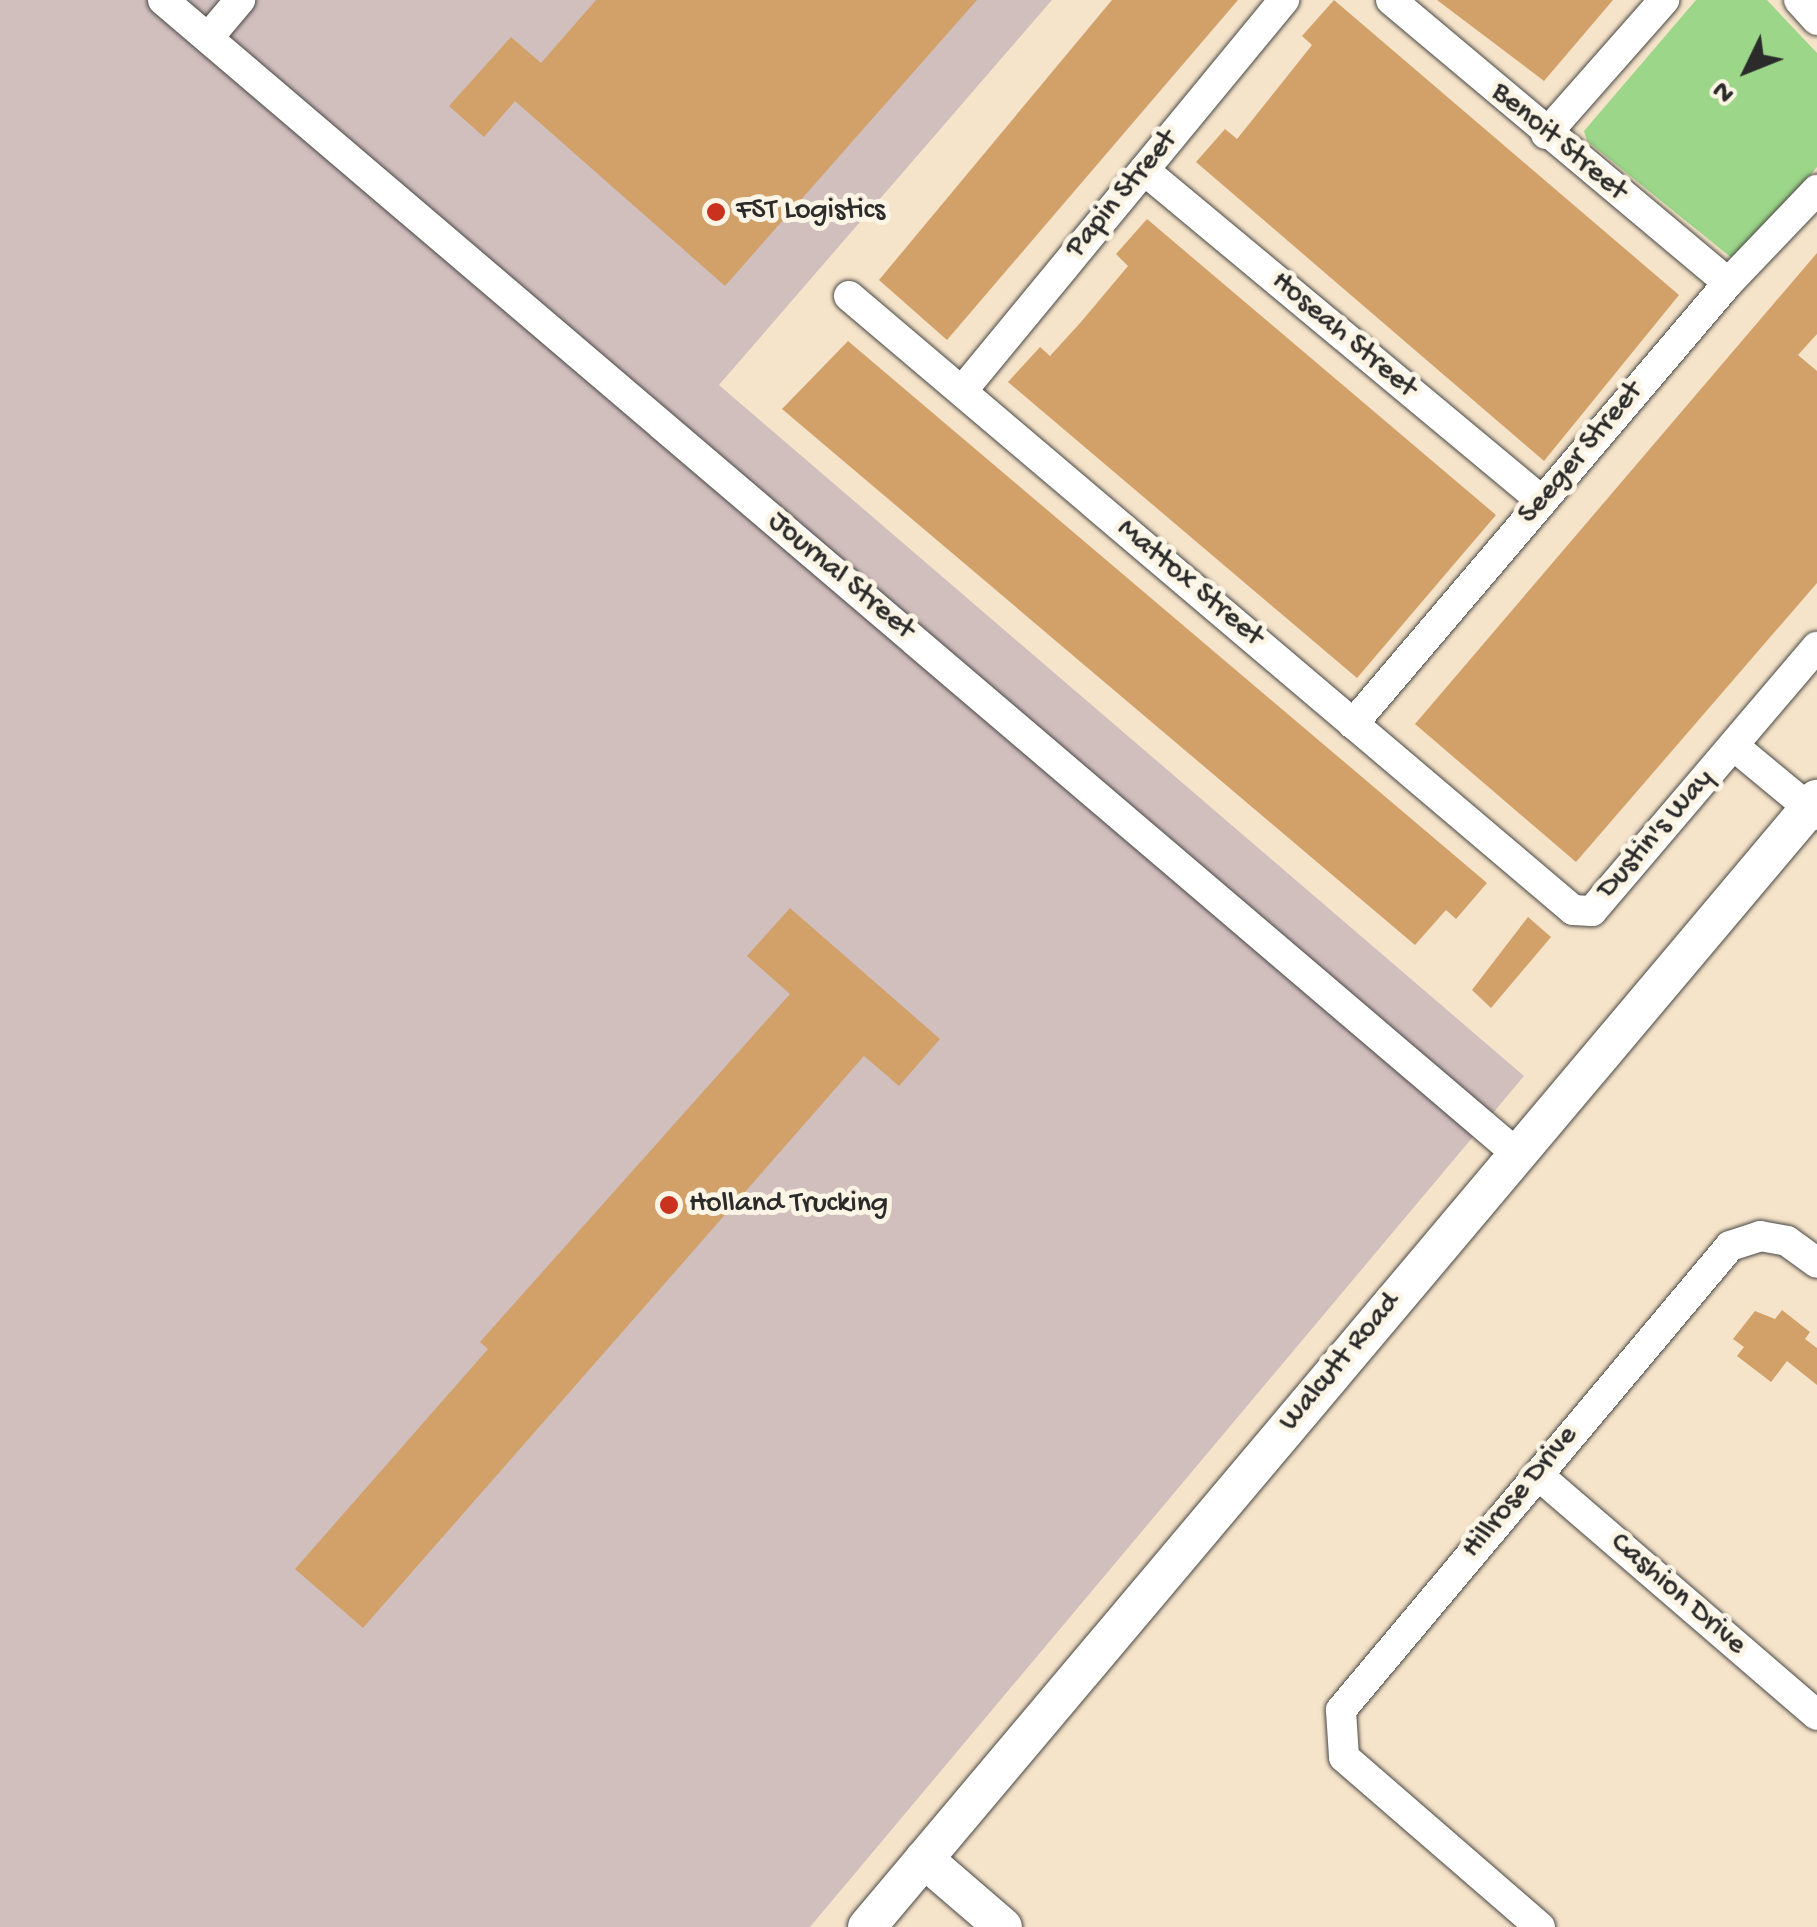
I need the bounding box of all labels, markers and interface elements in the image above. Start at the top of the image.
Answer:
north arrow [1697,20,1797,120]
text: N [1706,73,1743,109]
street label: Benoit Street [1483,76,1633,210]
street label: Papin Street [1059,124,1187,266]
place label: FST Logistics [736,194,885,230]
marker: FST Logistics [705,201,727,223]
street label: Hoseah Street [1263,265,1423,407]
street label: Seeger Street [1512,375,1652,533]
street label: Journal Street [759,505,921,649]
street label: Mattox Street [1108,512,1270,656]
street label: Dustin's Way [1591,763,1723,907]
place label: Holland Trucking [689,1187,888,1223]
marker: Holland Trucking [658,1194,680,1216]
street label: Walcutt Road [1273,1286,1409,1440]
street label: Hillrose Drive [1455,1419,1587,1567]
street label: Cashion Drive [1601,1526,1753,1664]

